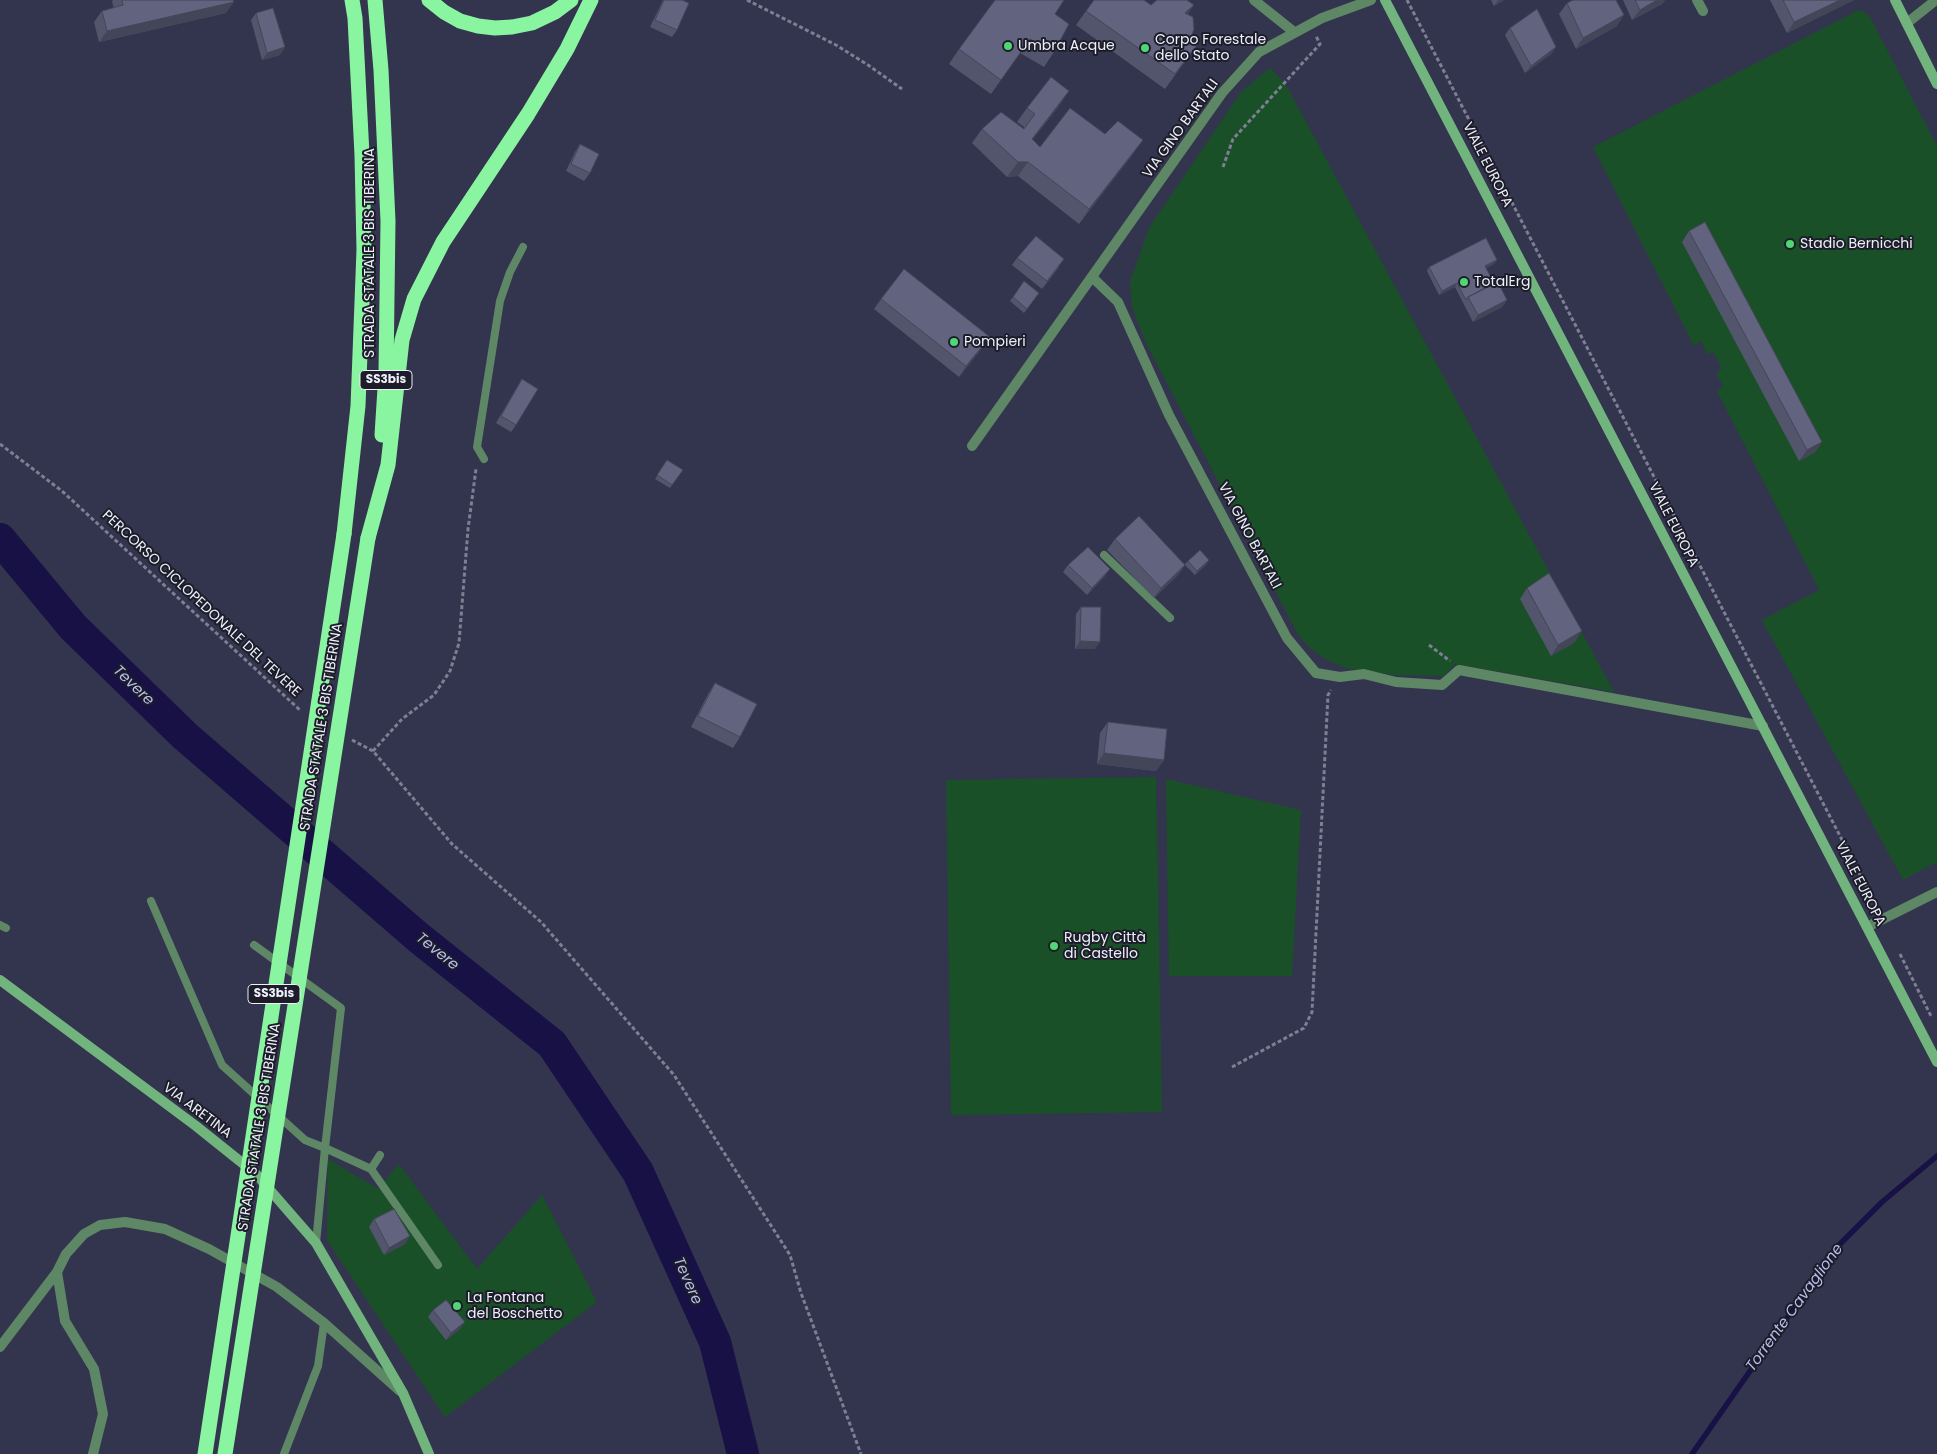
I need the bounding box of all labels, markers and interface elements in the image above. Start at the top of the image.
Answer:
place label: Corpo Forestale dello Stato [1155,32,1266,64]
place label: Umbra Acque [1018,38,1115,54]
marker: Umbra Acque [1002,40,1014,52]
marker: Corpo Forestale dello Stato [1139,42,1151,54]
street label: VIA GINO BARTALI [1140,76,1222,182]
street label: VIALE EUROPA [1458,120,1516,210]
street label: STRADA STATALE 3 BIS TIBERINA [362,148,378,358]
place label: Stadio Bernicchi [1800,236,1913,252]
marker: Stadio Bernicchi [1784,238,1796,250]
place label: TotalErg [1474,274,1530,290]
marker: TotalErg [1458,276,1470,288]
place label: Pompieri [964,334,1026,350]
marker: Pompieri [948,336,960,348]
road number: SS3bis [360,370,412,390]
street label: VIA GINO BARTALI [1214,480,1284,592]
street label: VIALE EUROPA [1644,480,1702,570]
street label: PERCORSO CICLOPEDONALE DEL TEVERE [98,507,304,701]
street label: STRADA STATALE 3 BIS TIBERINA [297,622,347,832]
water label: Tevere [109,662,157,710]
street label: VIALE EUROPA [1831,839,1889,929]
water label: Tevere [412,929,462,975]
place label: Rugby Città di Castello [1064,930,1146,962]
marker: Rugby Città di Castello [1048,940,1060,952]
road number: SS3bis [248,984,300,1004]
street label: STRADA STATALE 3 BIS TIBERINA [235,1022,285,1232]
street label: VIA ARETINA [159,1080,235,1142]
water label: Torrente Cavaglione [1743,1241,1847,1375]
water label: Tevere [669,1254,705,1308]
place label: La Fontana del Boschetto [467,1290,562,1322]
marker: La Fontana del Boschetto [451,1300,463,1312]

